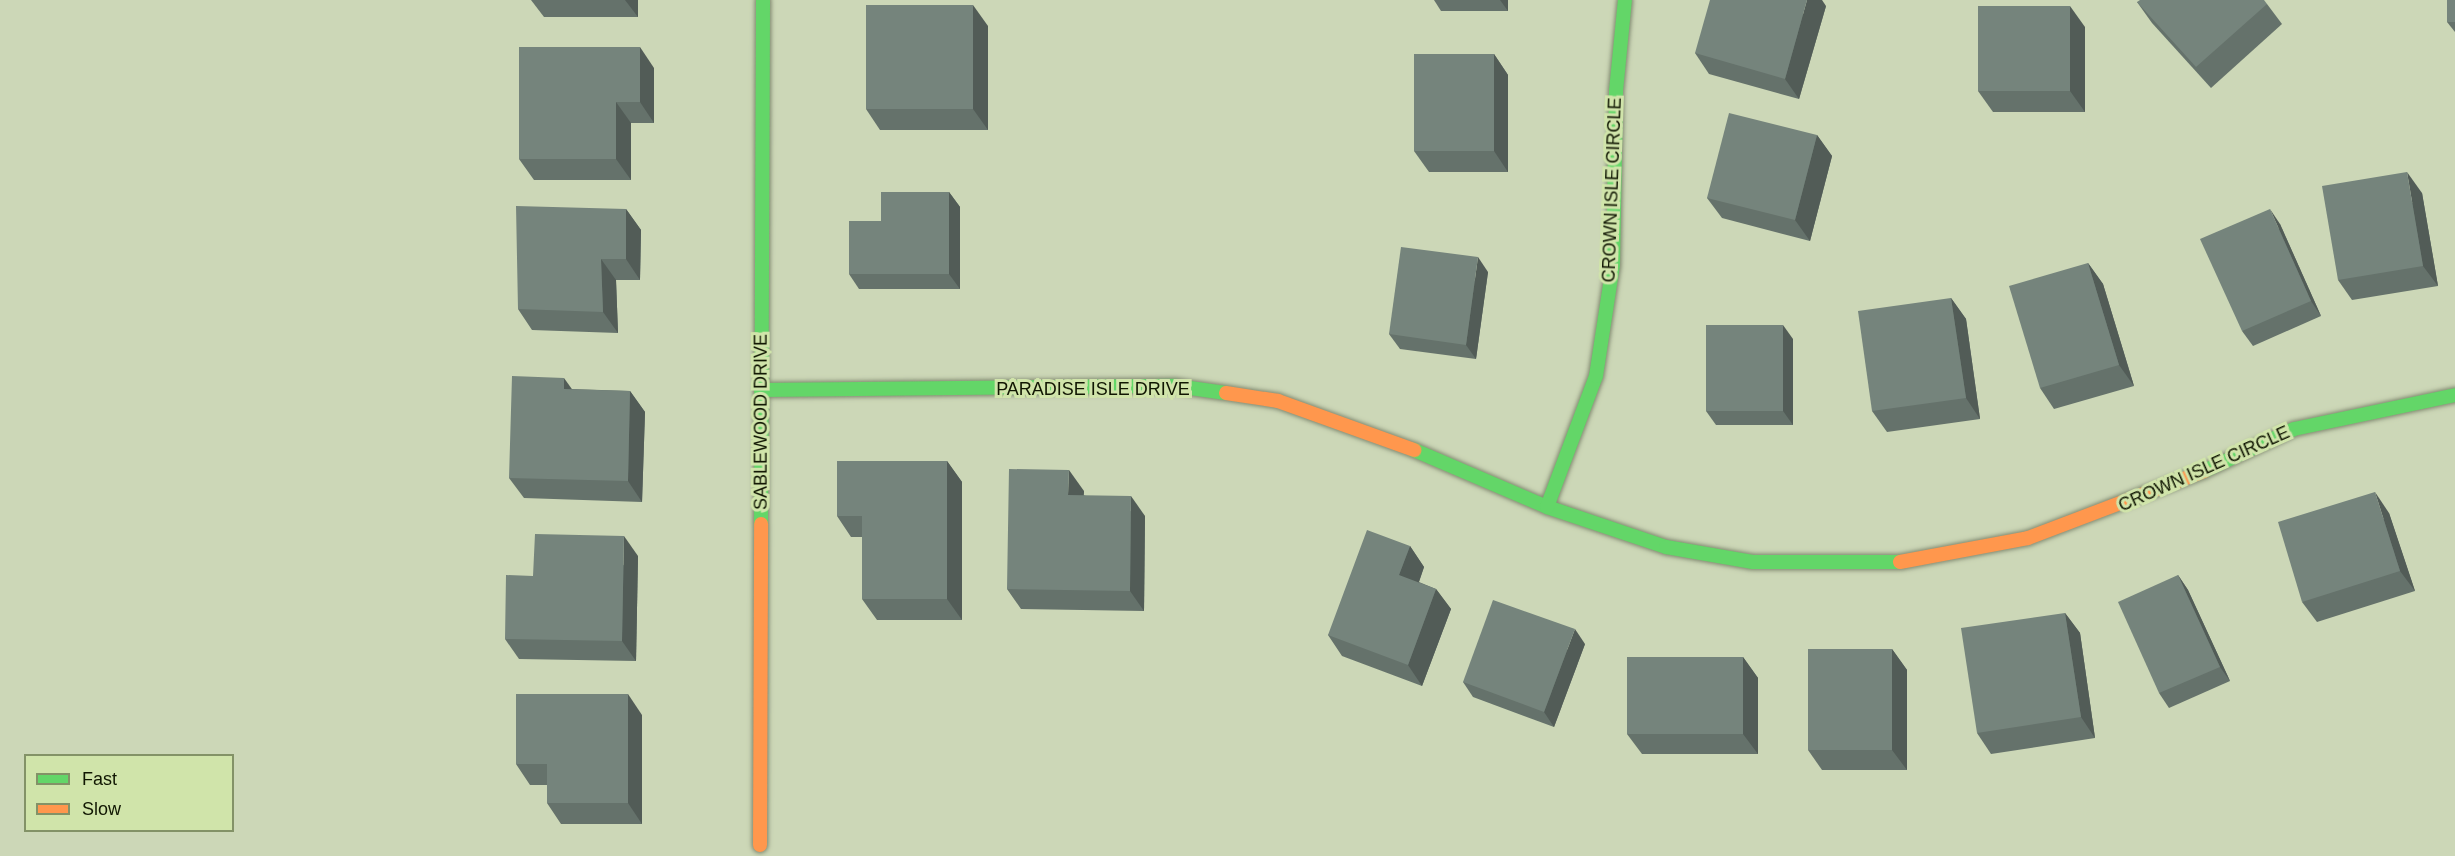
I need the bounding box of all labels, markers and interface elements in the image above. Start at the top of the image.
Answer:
street label: CROWN ISLE CIRCLE [1598,97,1626,283]
street label: SABLEWOOD DRIVE [750,334,772,510]
street label: PARADISE ISLE DRIVE [996,378,1190,400]
street label: CROWN ISLE CIRCLE [2115,422,2293,516]
legend [24,754,234,832]
text: Fast [82,769,117,789]
text: Slow [82,799,121,819]

